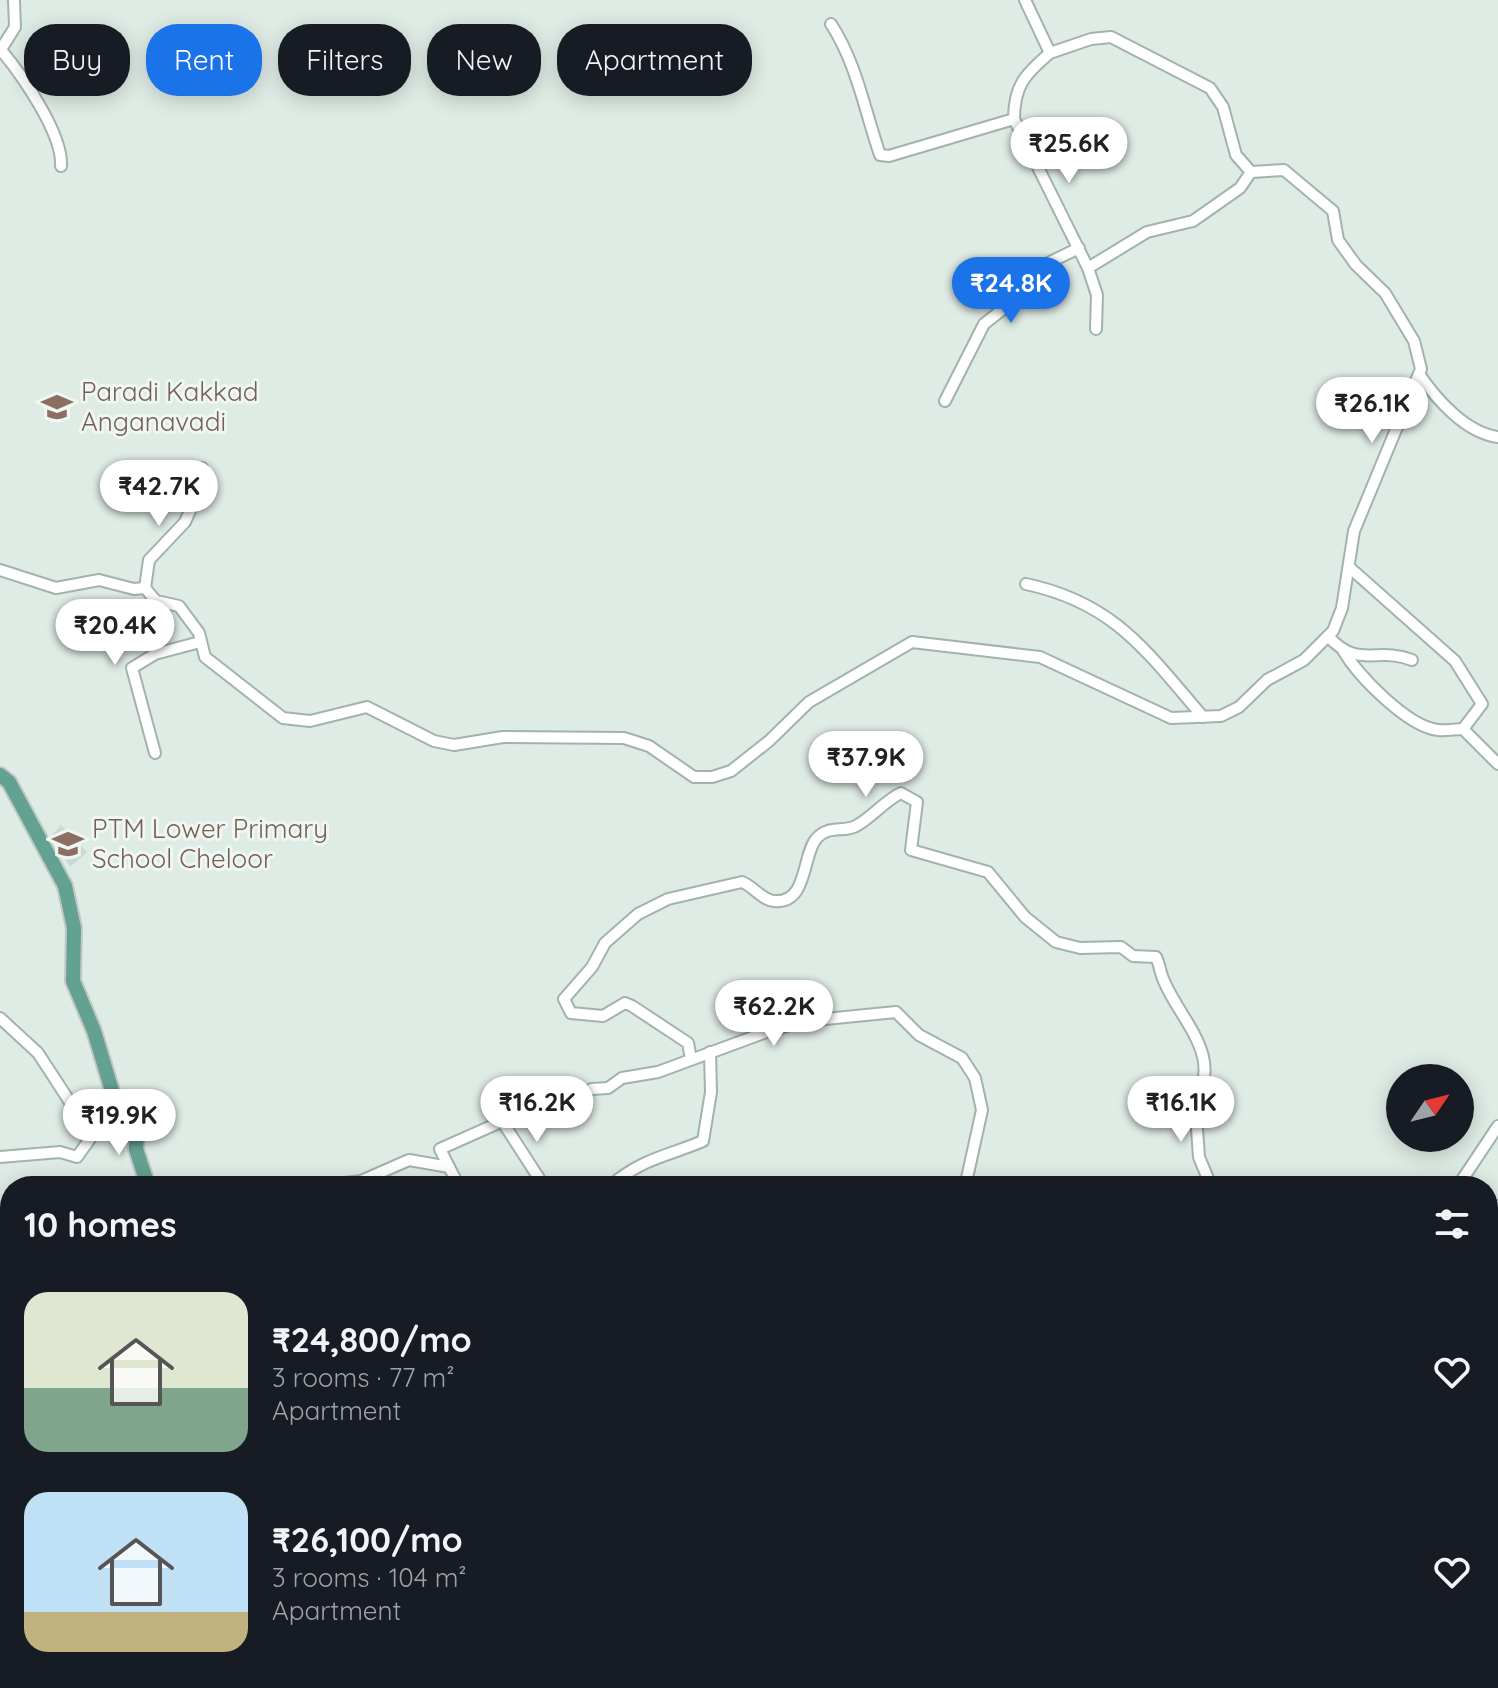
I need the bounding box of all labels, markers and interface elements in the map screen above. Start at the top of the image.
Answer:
chip: Buy [24,24,130,96]
chip: Rent [146,24,262,96]
chip: Filters [278,24,411,96]
chip: New [427,24,541,96]
chip: Apartment [557,24,752,96]
pin: ₹25.6K [1004,117,1134,185]
text: ₹25.6K [1029,126,1110,159]
pin: ₹24.8K [946,257,1076,325]
text: ₹24.8K [970,266,1052,299]
place label: Paradi Kakkad Anganavadi [81,375,258,438]
pin: ₹26.1K [1307,377,1437,445]
text: ₹26.1K [1334,386,1410,419]
school or university icon: Paradi Kakkad Anganavadi [40,390,74,424]
pin: ₹42.7K [94,460,224,528]
text: ₹42.7K [118,469,200,502]
pin: ₹20.4K [50,599,180,667]
text: ₹20.4K [73,608,157,641]
pin: ₹37.9K [801,731,931,799]
text: ₹37.9K [826,740,906,773]
place label: PTM Lower Primary School Cheloor [92,812,328,875]
school or university icon: PTM Lower Primary School Cheloor [51,827,85,861]
pin: ₹62.2K [709,980,839,1048]
text: ₹62.2K [733,989,815,1022]
north arrow [1386,1064,1474,1152]
map controls [1386,1064,1474,1152]
pin: ₹16.2K [472,1076,602,1144]
pin: ₹16.1K [1116,1076,1246,1144]
text: ₹16.2K [498,1085,576,1118]
text: ₹16.1K [1145,1085,1217,1118]
pin: ₹19.9K [54,1089,184,1157]
text: ₹19.9K [81,1098,157,1131]
icon: filters [1430,1202,1474,1246]
text: 10 homes [24,1203,177,1246]
text: ₹24,800/mo [272,1318,472,1361]
icon: home [88,1324,184,1420]
icon: heart [1430,1350,1474,1394]
text: 3 rooms · 77 m² [272,1361,454,1394]
text: Apartment [272,1394,401,1427]
text: ₹26,100/mo [272,1518,463,1561]
icon: home [88,1524,184,1620]
icon: heart [1430,1550,1474,1594]
text: 3 rooms · 104 m² [272,1561,467,1594]
text: Apartment [272,1594,401,1627]

